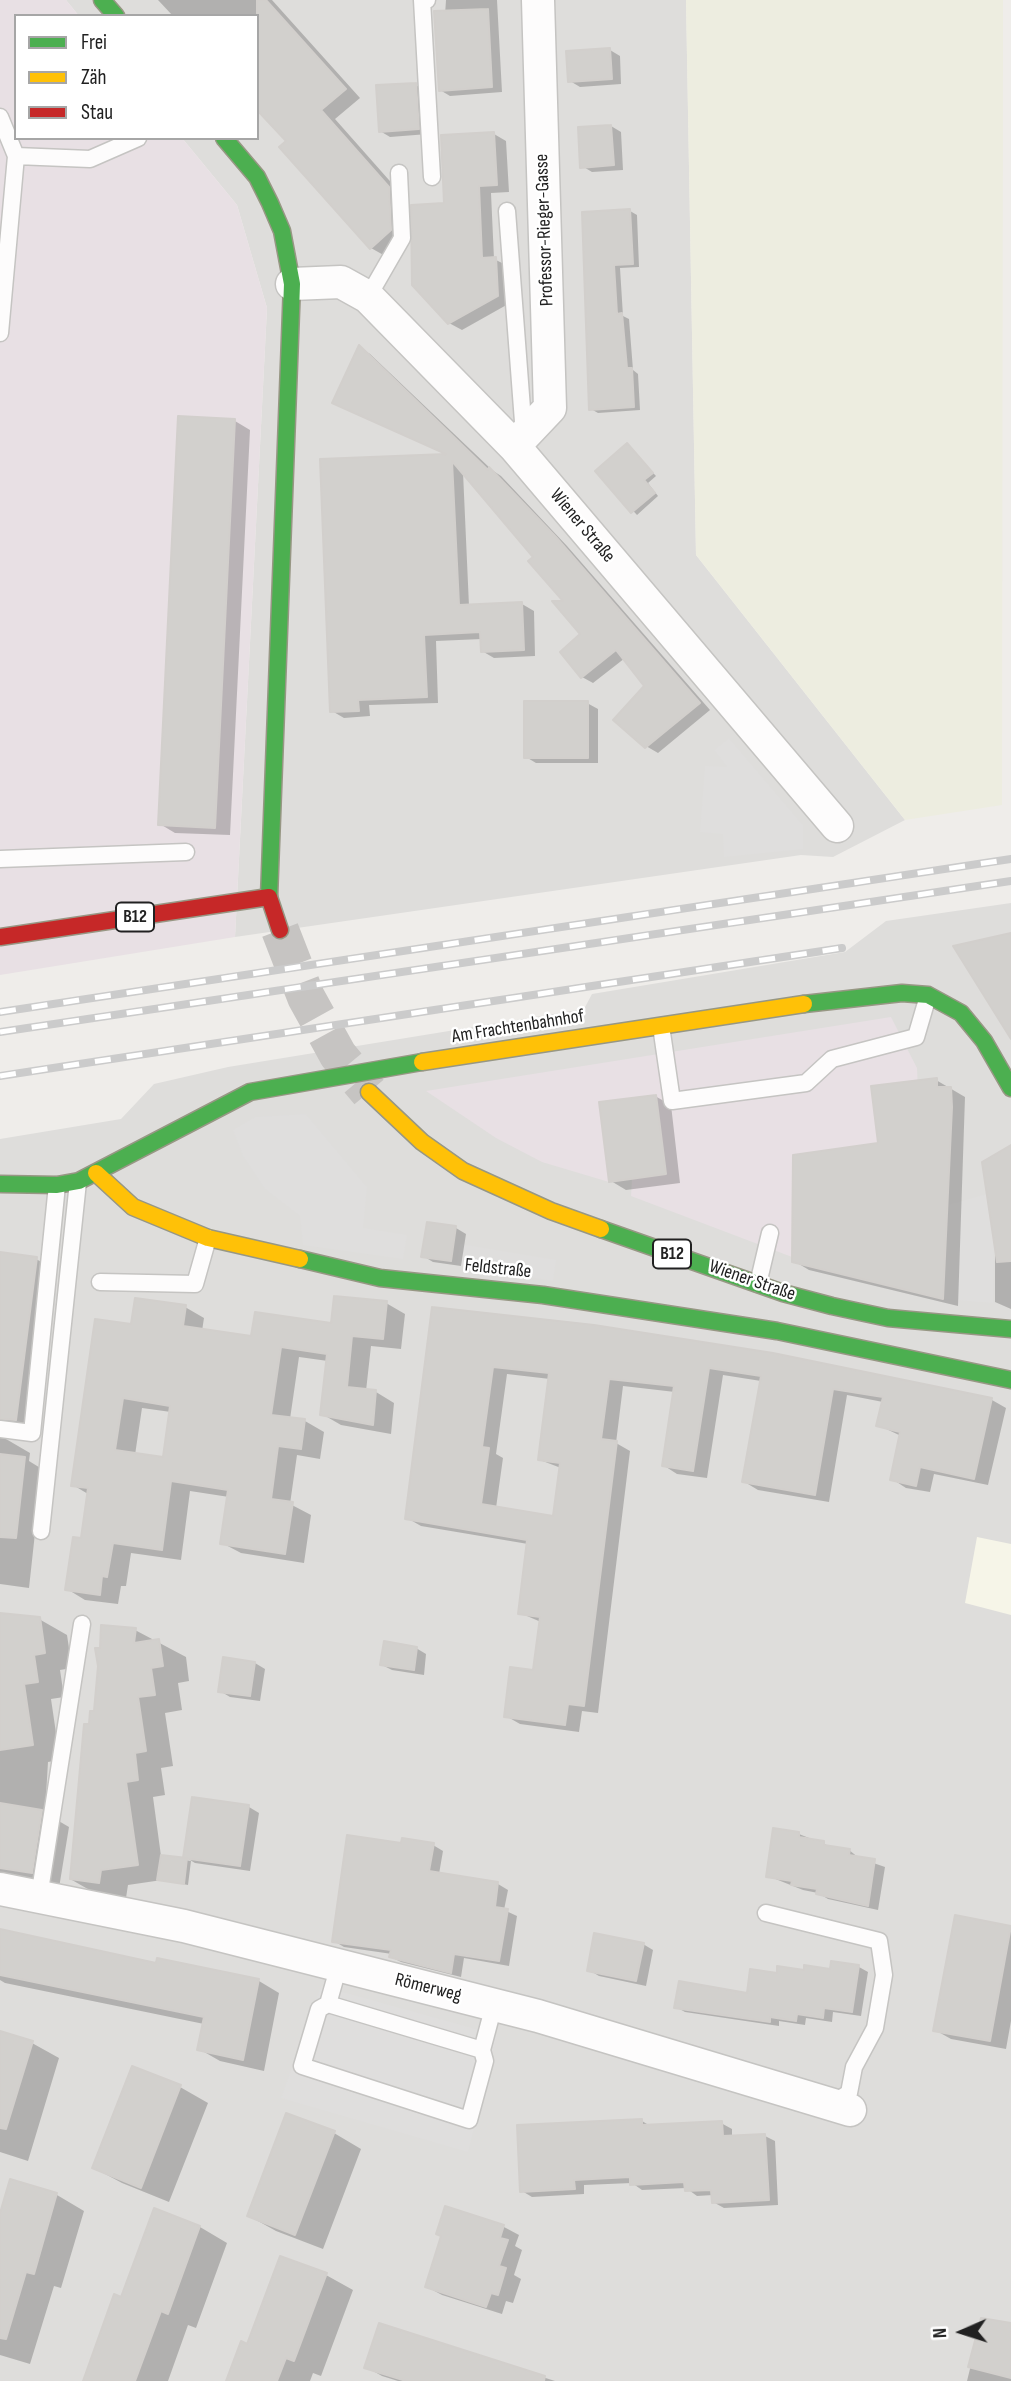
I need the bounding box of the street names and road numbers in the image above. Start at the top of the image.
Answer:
street label: Professor-Rieger-Gasse [531,153,559,307]
street label: Wiener Straße [544,484,620,568]
road number: B12 [116,902,154,932]
street label: Am Frachtenbahnhof [450,1005,586,1049]
road number: B12 [653,1240,691,1268]
street label: Feldstraße [464,1254,532,1284]
street label: Wiener Straße [706,1256,798,1306]
street label: Römerweg [392,1969,464,2007]

